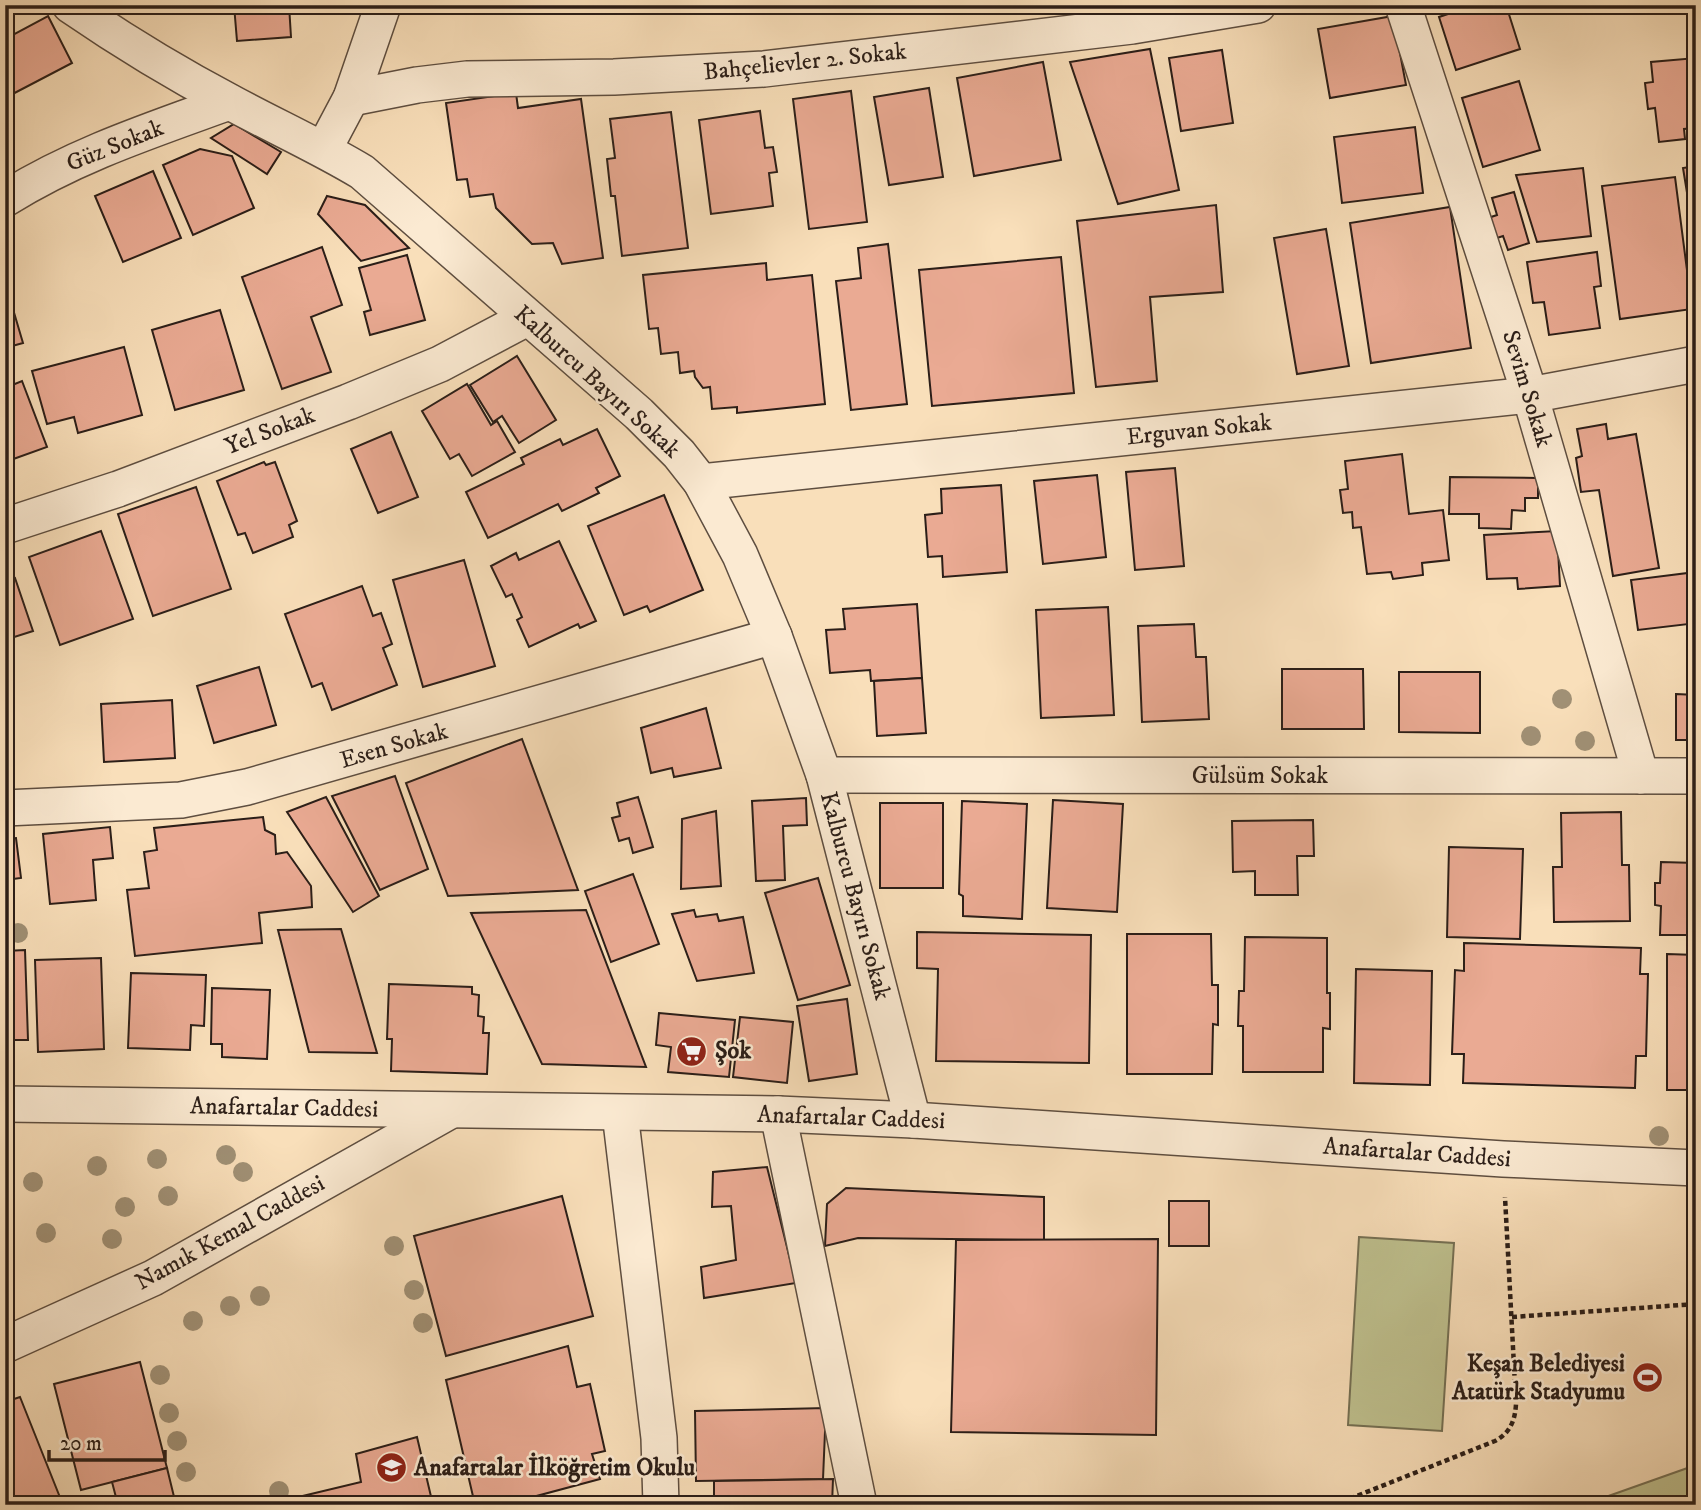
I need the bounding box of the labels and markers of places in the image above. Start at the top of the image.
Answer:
supermarket icon: Şok [675,1034,709,1068]
place label: Şok [715,1036,752,1066]
place label: Keşan Belediyesi Atatürk Stadyumu [1451,1349,1625,1407]
sports icon: Keşan Belediyesi Atatürk Stadyumu [1631,1361,1665,1395]
school or university icon: Anafartalar İlköğretim Okulu [374,1451,408,1485]
place label: Anafartalar İlköğretim Okulu [413,1452,696,1483]

